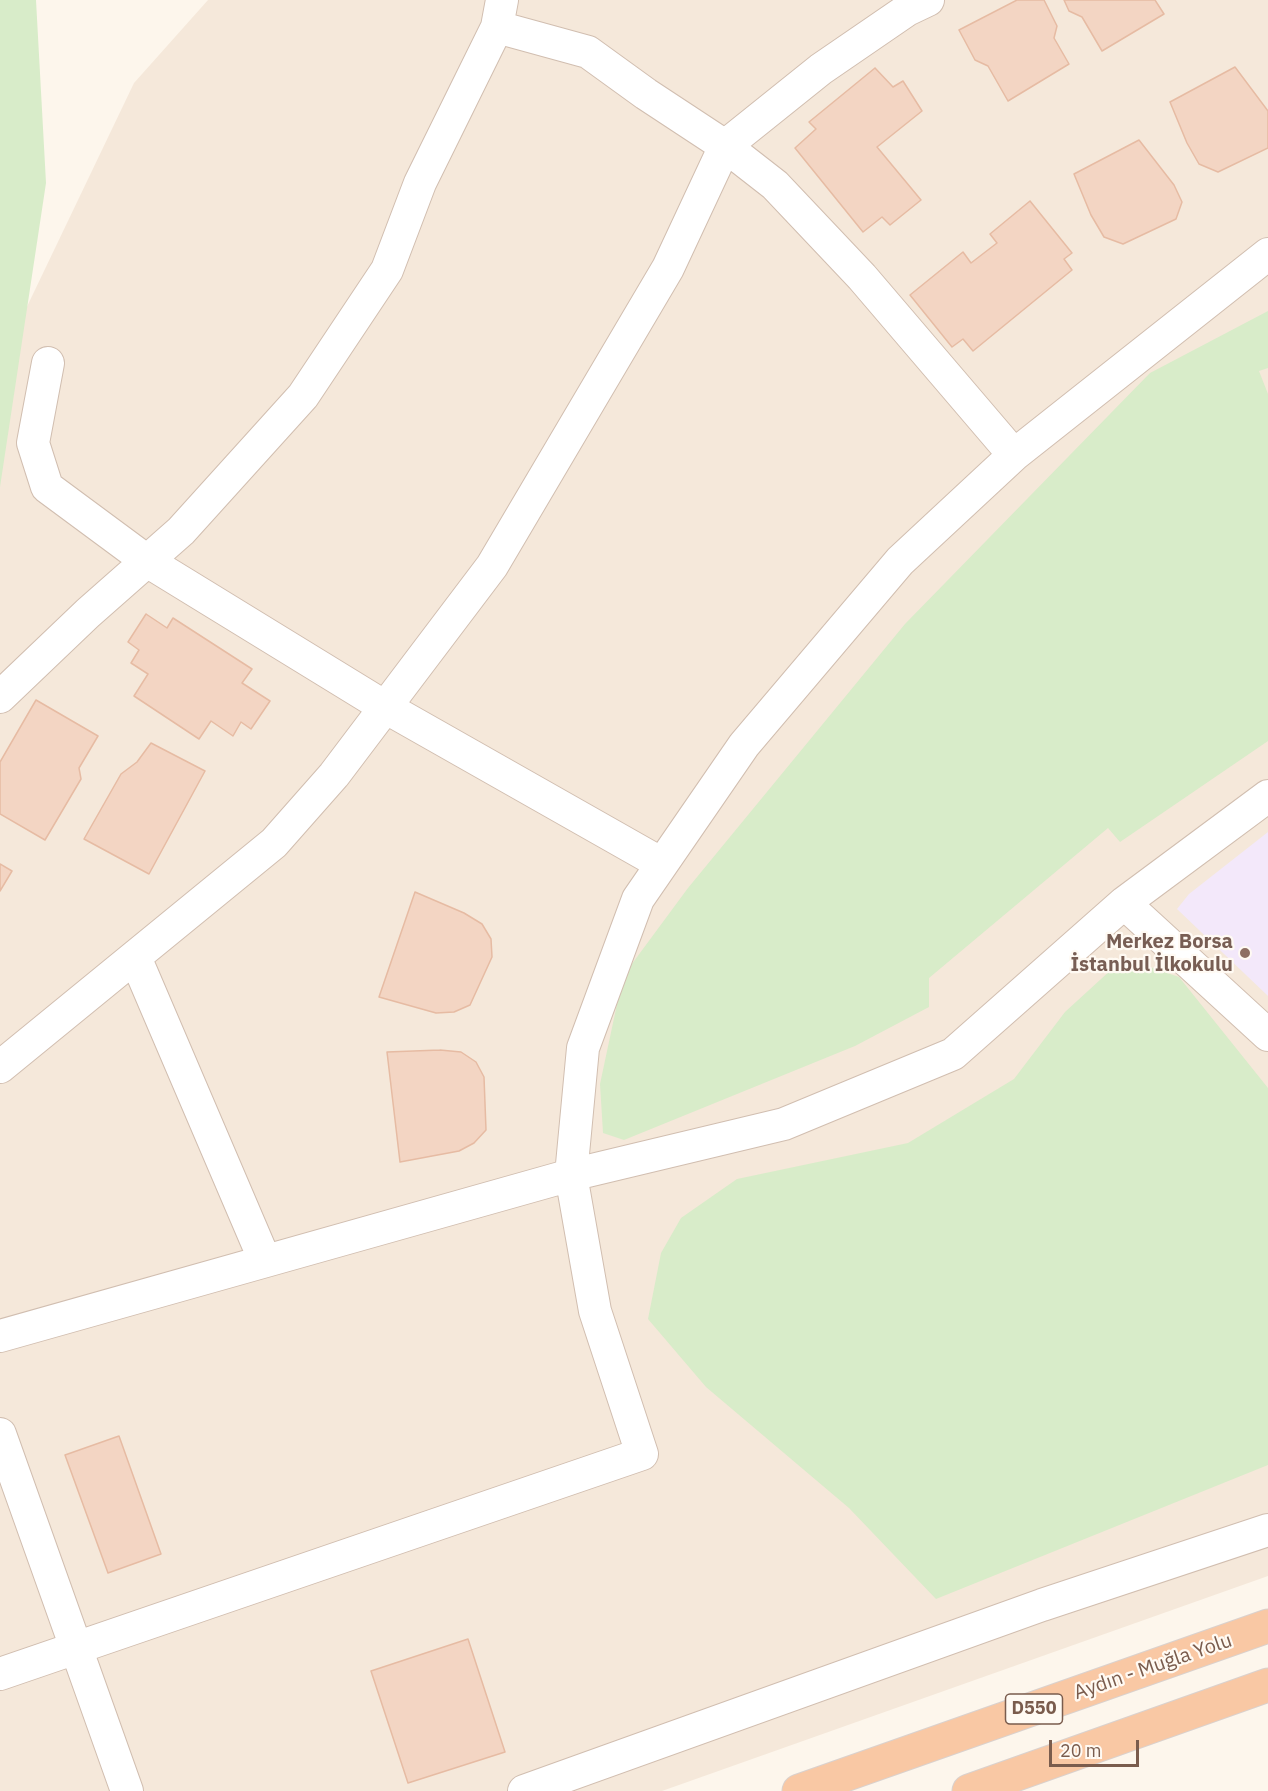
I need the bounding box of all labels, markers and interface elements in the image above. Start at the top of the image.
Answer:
place label: Merkez Borsa İstanbul İlkokulu [1071,930,1233,977]
marker: Merkez Borsa İstanbul İlkokulu [1238,946,1252,960]
street label: Aydın - Muğla Yolu [1071,1629,1235,1705]
road number: D550 [1006,1694,1062,1724]
scale bar [1052,1728,1142,1766]
text: 20 m [1060,1739,1102,1762]

